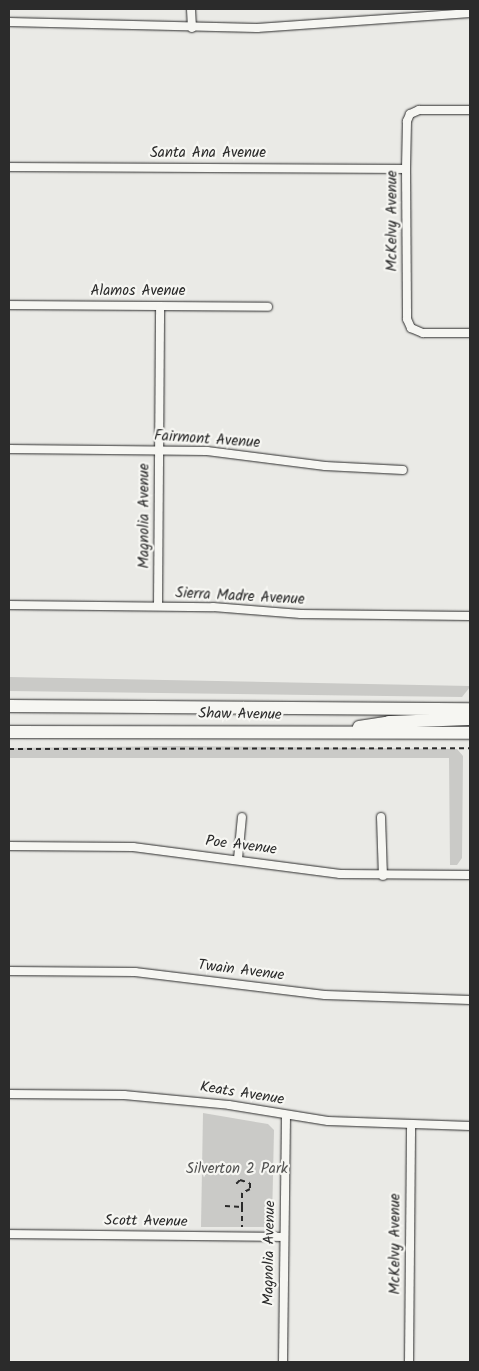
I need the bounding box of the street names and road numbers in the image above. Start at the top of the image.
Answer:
street label: Santa Ana Avenue [150,145,266,163]
street label: McKelvy Avenue [384,170,402,272]
street label: Alamos Avenue [90,283,186,301]
street label: Fairmont Avenue [153,427,261,453]
street label: Magnolia Avenue [136,463,154,569]
street label: Sierra Madre Avenue [175,585,305,609]
street label: Shaw Avenue [198,705,282,725]
street label: Poe Avenue [204,833,278,859]
street label: Twain Avenue [197,957,285,985]
street label: Keats Avenue [199,1078,285,1110]
street label: McKelvy Avenue [387,1193,405,1295]
street label: Magnolia Avenue [260,1200,280,1306]
street label: Scott Avenue [104,1212,188,1232]

